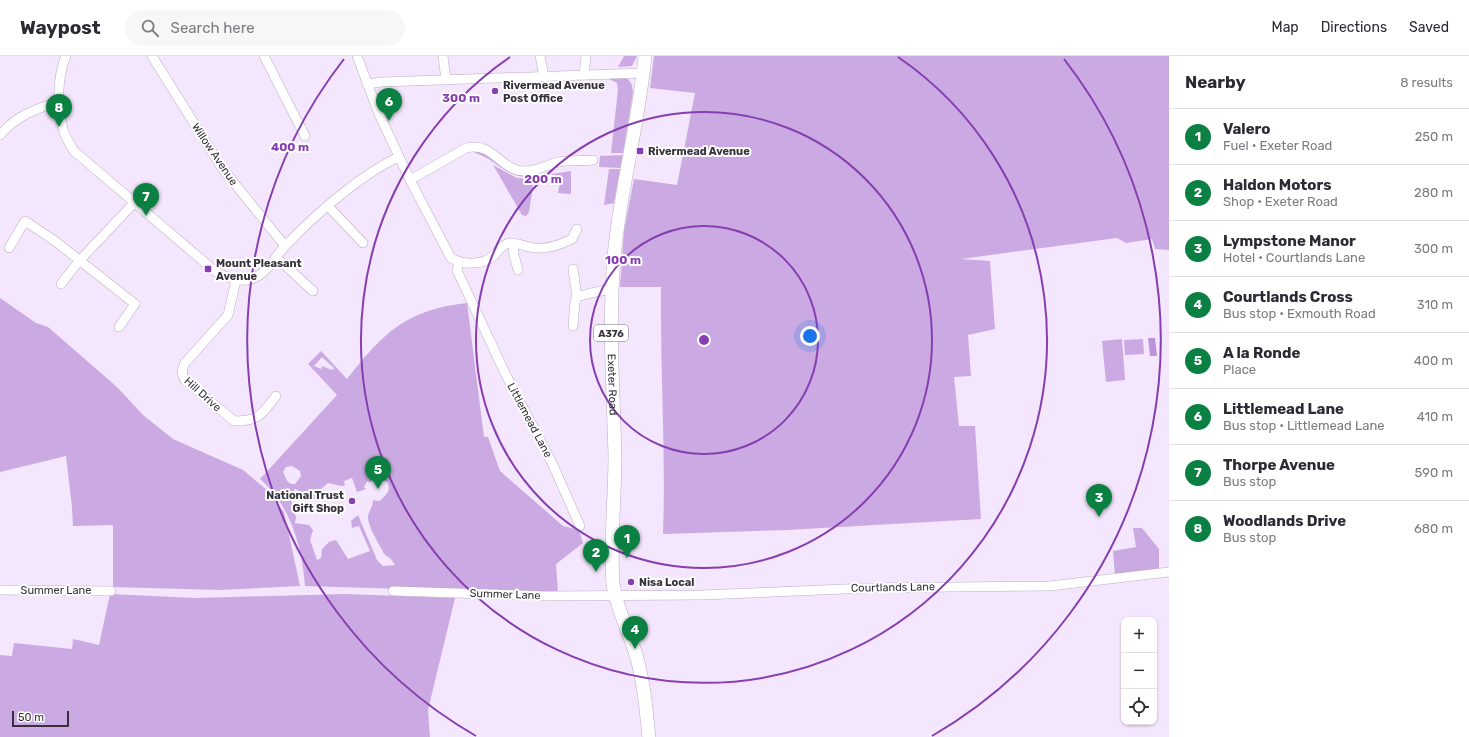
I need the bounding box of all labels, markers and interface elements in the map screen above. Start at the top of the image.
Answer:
search box [125,10,405,46]
text: Waypost [20,16,101,39]
icon: search [139,17,161,39]
text: Search here [171,19,255,37]
text: Map [1272,19,1299,36]
text: Directions [1321,19,1387,36]
text: Saved [1409,19,1449,36]
text: Nearby [1185,72,1246,92]
text: 8 results [1400,75,1453,90]
place label: Rivermead Avenue Post Office [503,79,605,105]
marker: Rivermead Avenue Post Office [490,86,500,96]
pin: 6 [376,88,402,121]
text: 300 m [442,91,480,105]
pin: 8 [46,94,72,127]
text: Valero [1223,120,1270,138]
street label: Willow Avenue [189,121,240,188]
text: 1 [1195,129,1201,144]
text: 250 m [1415,129,1453,144]
text: Fuel · Exeter Road [1223,138,1332,153]
text: 400 m [271,140,309,154]
place label: Rivermead Avenue [648,145,750,158]
marker: Rivermead Avenue [635,146,645,156]
text: 200 m [524,172,562,186]
text: Haldon Motors [1223,176,1332,194]
pin: 7 [133,183,159,216]
text: 2 [1194,185,1202,200]
text: 280 m [1414,185,1453,200]
text: Shop · Exeter Road [1223,194,1338,209]
text: Lympstone Manor [1223,232,1356,250]
text: 3 [1194,241,1202,256]
text: 300 m [1414,241,1453,256]
text: Hotel · Courtlands Lane [1223,250,1365,265]
text: 100 m [605,253,641,267]
place label: Mount Pleasant Avenue [216,257,302,283]
marker: Mount Pleasant Avenue [203,264,213,274]
text: Courtlands Cross [1223,288,1353,306]
text: 4 [1194,297,1202,312]
text: 310 m [1417,297,1453,312]
text: Bus stop · Exmouth Road [1223,306,1376,321]
road number: A376 [594,325,628,341]
your location [800,326,820,346]
centre of rings [697,333,711,347]
text: A la Ronde [1223,344,1300,362]
street label: Exeter Road [605,353,620,416]
text: 5 [1194,353,1202,368]
text: 400 m [1414,353,1453,368]
text: Place [1223,362,1256,377]
street label: Hill Drive [182,374,224,414]
street label: Littlemead Lane [504,381,555,460]
text: Littlemead Lane [1223,400,1344,418]
text: 6 [1194,409,1202,424]
text: 410 m [1417,409,1453,424]
text: Bus stop · Littlemead Lane [1223,418,1385,433]
pin: 5 [365,456,391,489]
text: Thorpe Avenue [1223,456,1335,474]
text: 7 [1194,465,1202,480]
text: 590 m [1415,465,1453,480]
text: Bus stop [1223,474,1276,489]
pin: 3 [1086,484,1112,517]
place label: National Trust Gift Shop [266,489,344,515]
marker: National Trust Gift Shop [347,496,357,506]
text: Woodlands Drive [1223,512,1346,530]
text: 8 [1194,521,1202,536]
text: 680 m [1414,521,1453,536]
pin: 1 [614,525,640,558]
text: Bus stop [1223,530,1276,545]
pin: 2 [583,539,609,572]
place label: Nisa Local [639,576,694,589]
marker: Nisa Local [626,577,636,587]
street label: Courtlands Lane [851,580,935,595]
street label: Summer Lane [21,584,91,597]
street label: Summer Lane [469,587,541,602]
pin: 4 [622,616,648,649]
map controls [1121,617,1157,725]
button: + [1121,617,1157,653]
button: − [1121,653,1157,689]
button: locate [1121,689,1157,725]
scale bar [12,709,69,728]
text: 50 m [18,711,44,724]

